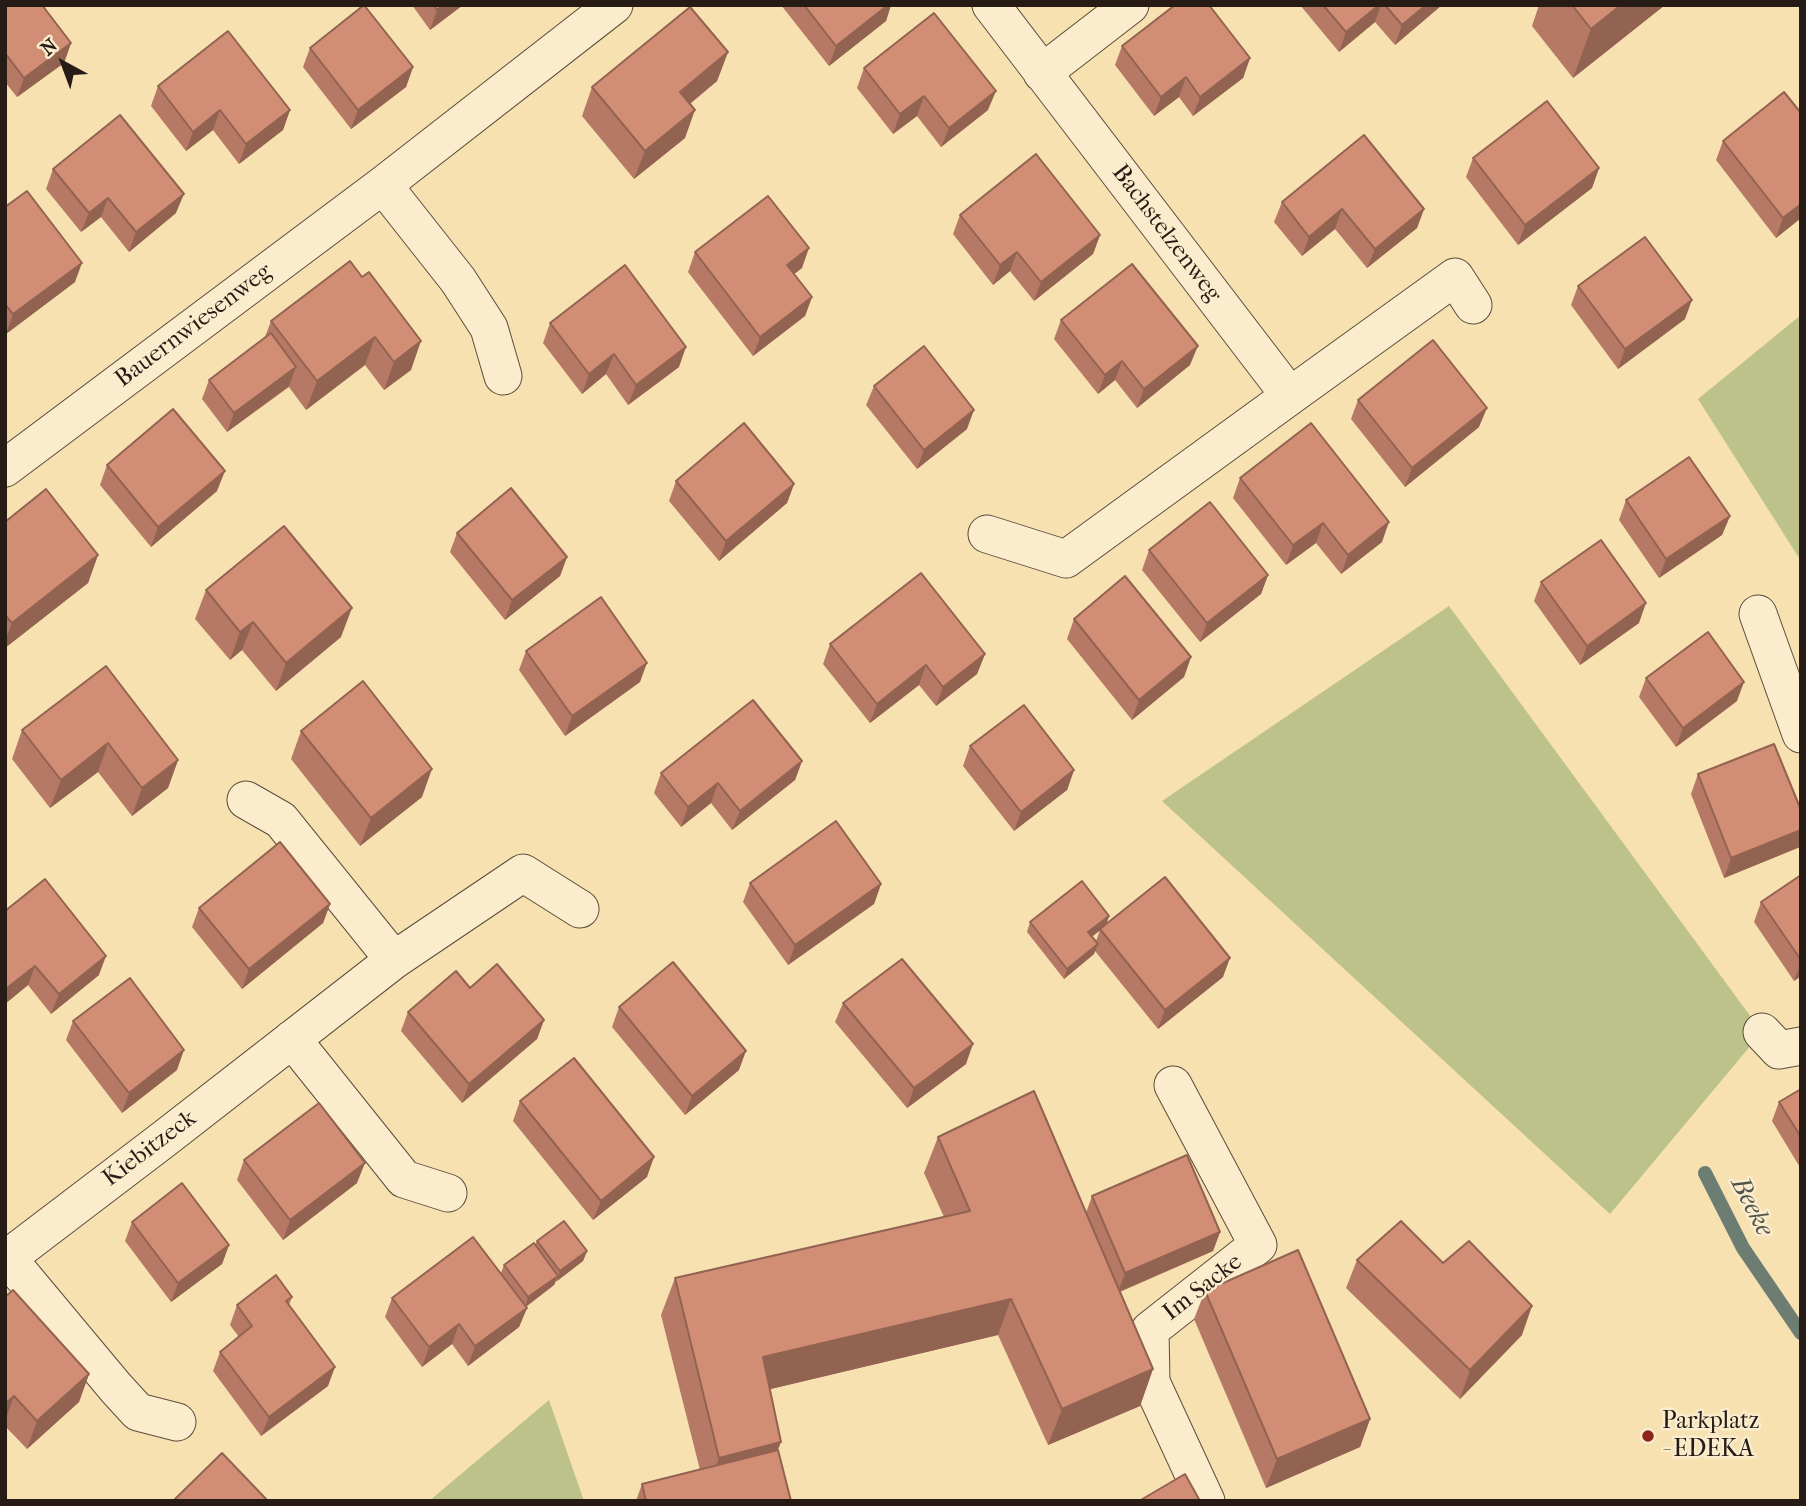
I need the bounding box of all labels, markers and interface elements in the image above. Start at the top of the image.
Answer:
north arrow [28,28,98,98]
text: N [37,34,62,60]
street label: Bachstelzenweg [1105,160,1227,308]
street label: Bauernwiesenweg [110,258,278,394]
street label: Kiebitzeck [98,1105,202,1193]
water label: Beeke [1723,1172,1779,1242]
street label: Im Sacke [1158,1248,1248,1328]
place label: Parkplatz - EDEKA [1662,1408,1759,1464]
marker: Parkplatz - EDEKA [1640,1428,1656,1444]

